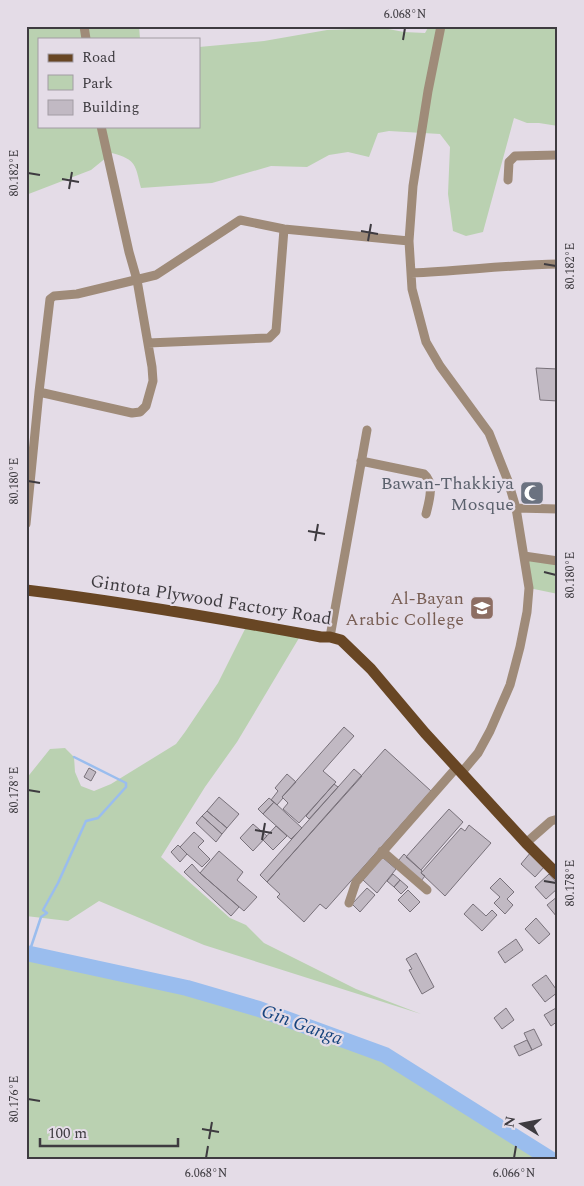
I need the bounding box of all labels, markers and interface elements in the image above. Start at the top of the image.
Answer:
text: 6.068°N [384,5,426,24]
legend [38,38,200,128]
text: Road [82,46,116,69]
text: Park [82,72,113,95]
text: Building [82,96,139,119]
text: 80.182°E [5,150,24,196]
text: 80.182°E [561,243,580,289]
text: 80.180°E [5,458,24,504]
place label: Bawan-Thakkiya Mosque [381,470,514,518]
mosque icon: Bawan-Thakkiya Mosque [519,480,545,506]
text: 80.180°E [561,552,580,598]
street label: Gintota Plywood Factory Road [88,568,334,632]
place label: Al-Bayan Arabic College [345,585,464,633]
school or university icon: Al-Bayan Arabic College [469,595,495,621]
text: 80.178°E [5,767,24,813]
text: 80.178°E [561,860,580,906]
water label: Gin Ganga [257,997,347,1053]
text: 80.176°E [5,1076,24,1122]
north arrow [496,1098,546,1148]
text: N [498,1114,521,1129]
scale bar [40,1116,178,1148]
text: 100 m [48,1122,87,1145]
text: 6.068°N [185,1164,227,1183]
text: 6.066°N [493,1164,535,1183]

